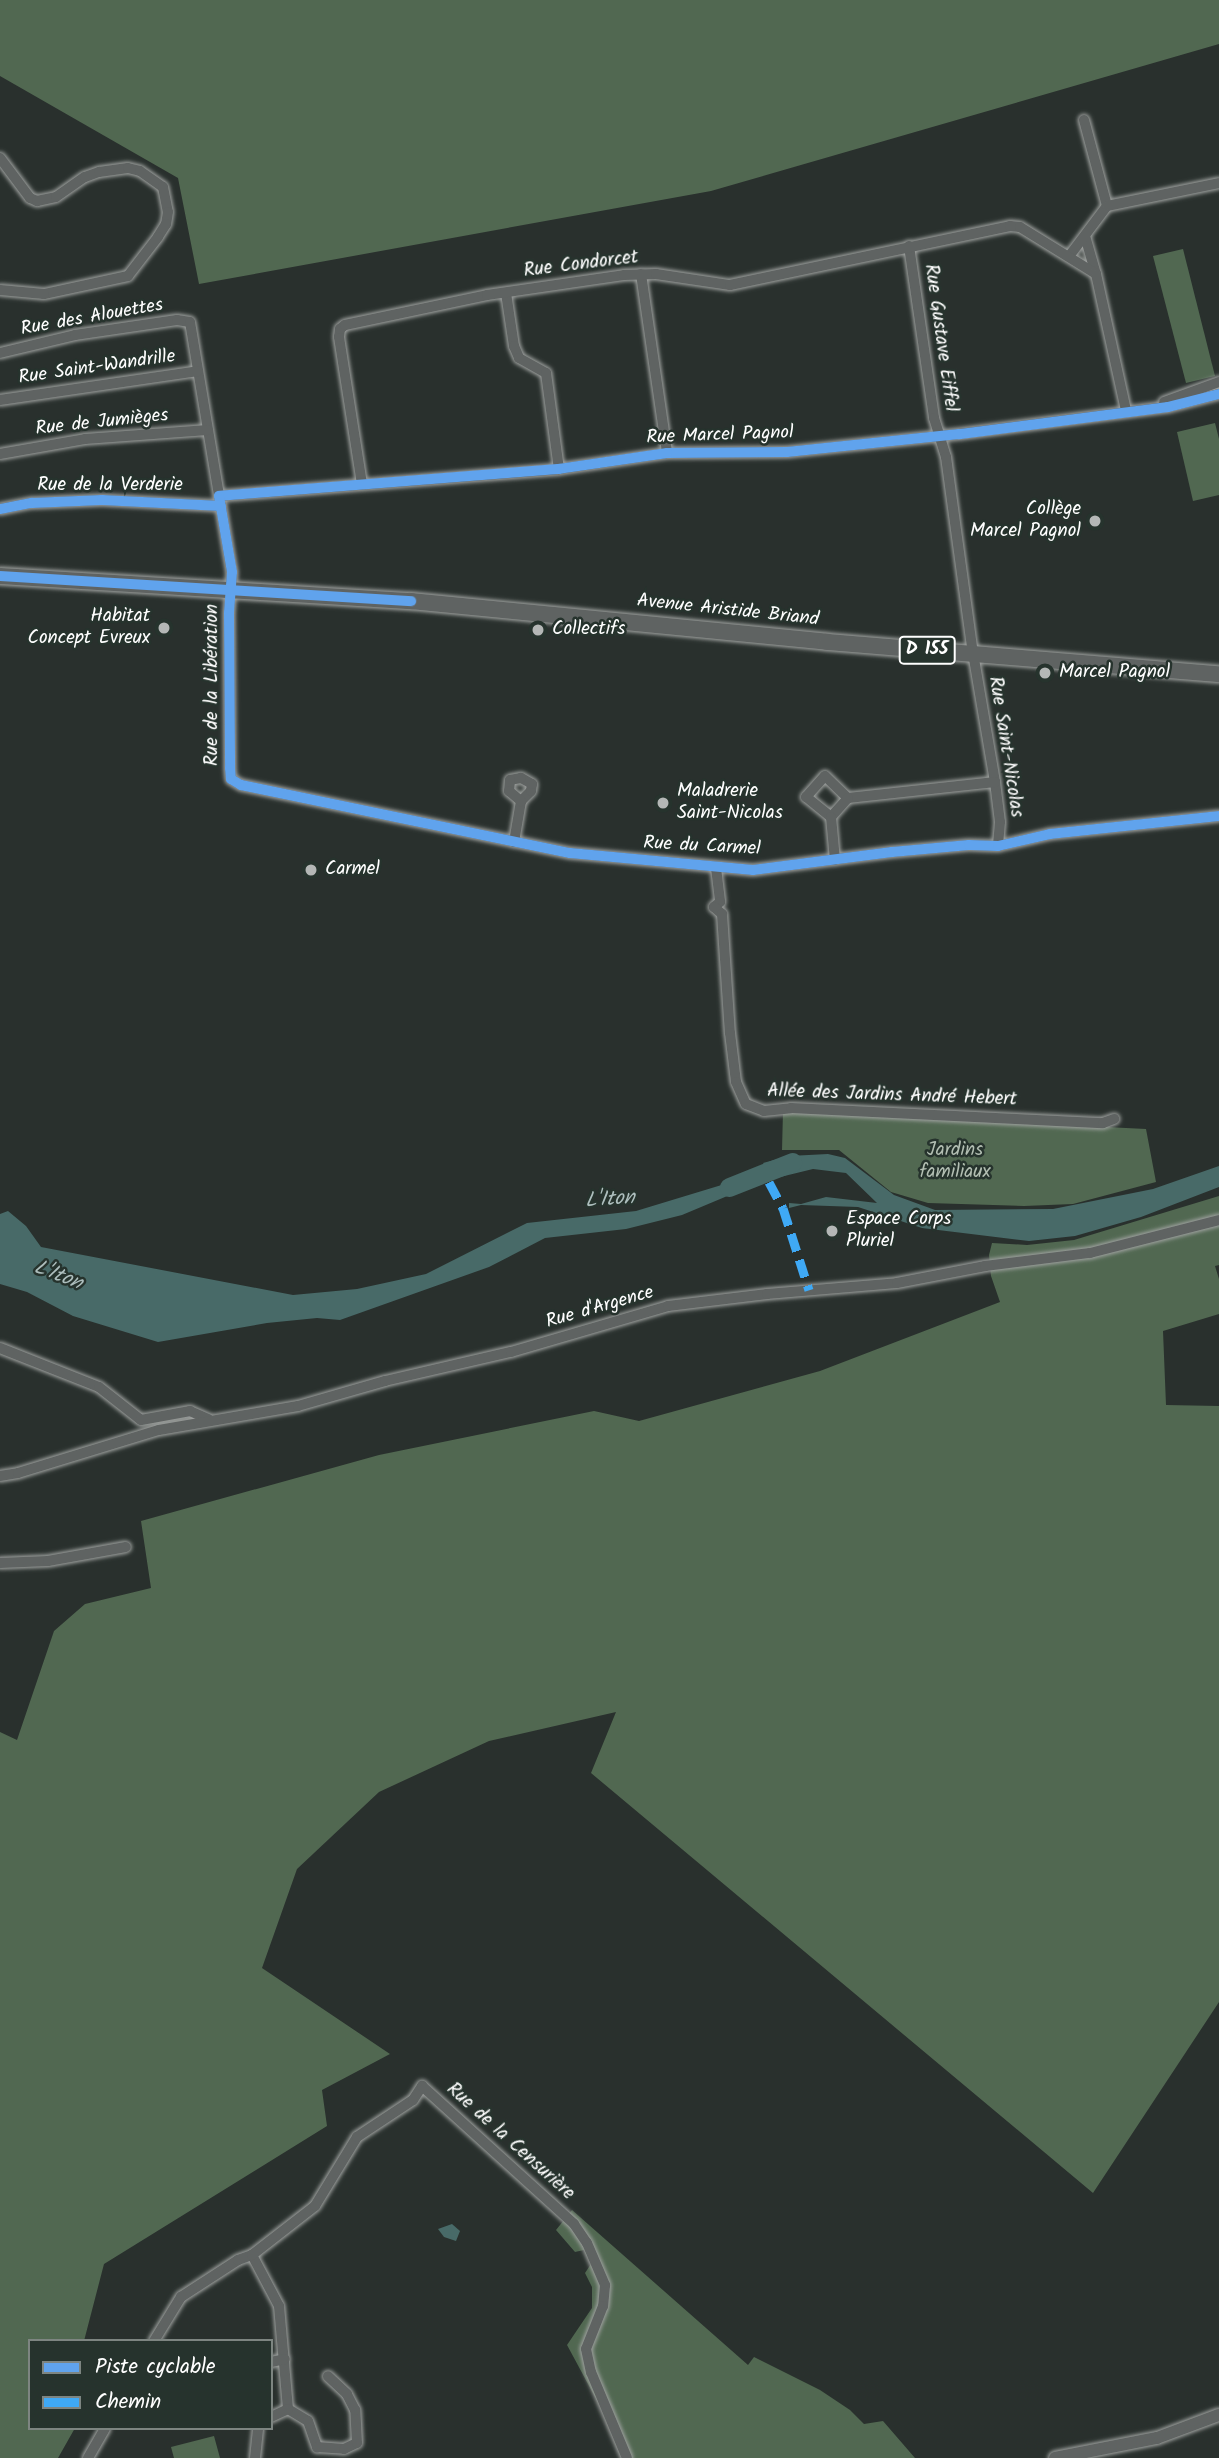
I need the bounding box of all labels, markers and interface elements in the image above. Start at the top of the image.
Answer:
street label: Rue Condorcet [522,247,640,283]
street label: Rue Gustave Eiffel [918,263,962,413]
street label: Rue des Alouettes [19,294,165,342]
street label: Rue Saint-Wandrille [17,346,177,390]
street label: Rue de Jumièges [34,405,170,441]
street label: Rue Marcel Pagnol [646,422,794,450]
street label: Rue de la Verderie [37,475,183,497]
place label: Collège Marcel Pagnol [970,499,1081,543]
marker: Collège Marcel Pagnol [1087,513,1103,529]
street label: Avenue Aristide Briand [636,590,820,632]
street label: Rue de la Libération [202,604,224,766]
place label: Habitat Concept Evreux [28,606,150,650]
place label: Collectifs [552,619,625,641]
marker: Habitat Concept Evreux [156,620,172,636]
marker: Collectifs [530,622,546,638]
road number: D 155 [897,636,957,664]
place label: Marcel Pagnol [1059,662,1170,684]
marker: Marcel Pagnol [1037,665,1053,681]
street label: Rue Saint-Nicolas [983,675,1027,819]
place label: Maladrerie Saint-Nicolas [677,781,783,825]
marker: Maladrerie Saint-Nicolas [655,795,671,811]
street label: Rue du Carmel [643,833,761,861]
place label: Carmel [325,859,380,881]
marker: Carmel [303,862,319,878]
street label: Allée des Jardins André Hebert [767,1080,1017,1112]
park label: Jardins familiaux [919,1140,991,1184]
water label: L'Iton [584,1186,636,1214]
place label: Espace Corps Pluriel [846,1209,951,1253]
marker: Espace Corps Pluriel [824,1223,840,1239]
water label: L'Iton [30,1255,86,1297]
street label: Rue d'Argence [543,1282,657,1334]
street label: Rue de la Censurière [441,2078,579,2206]
legend [28,2339,273,2430]
text: Piste cyclable [95,2351,216,2384]
text: Chemin [95,2386,161,2419]

